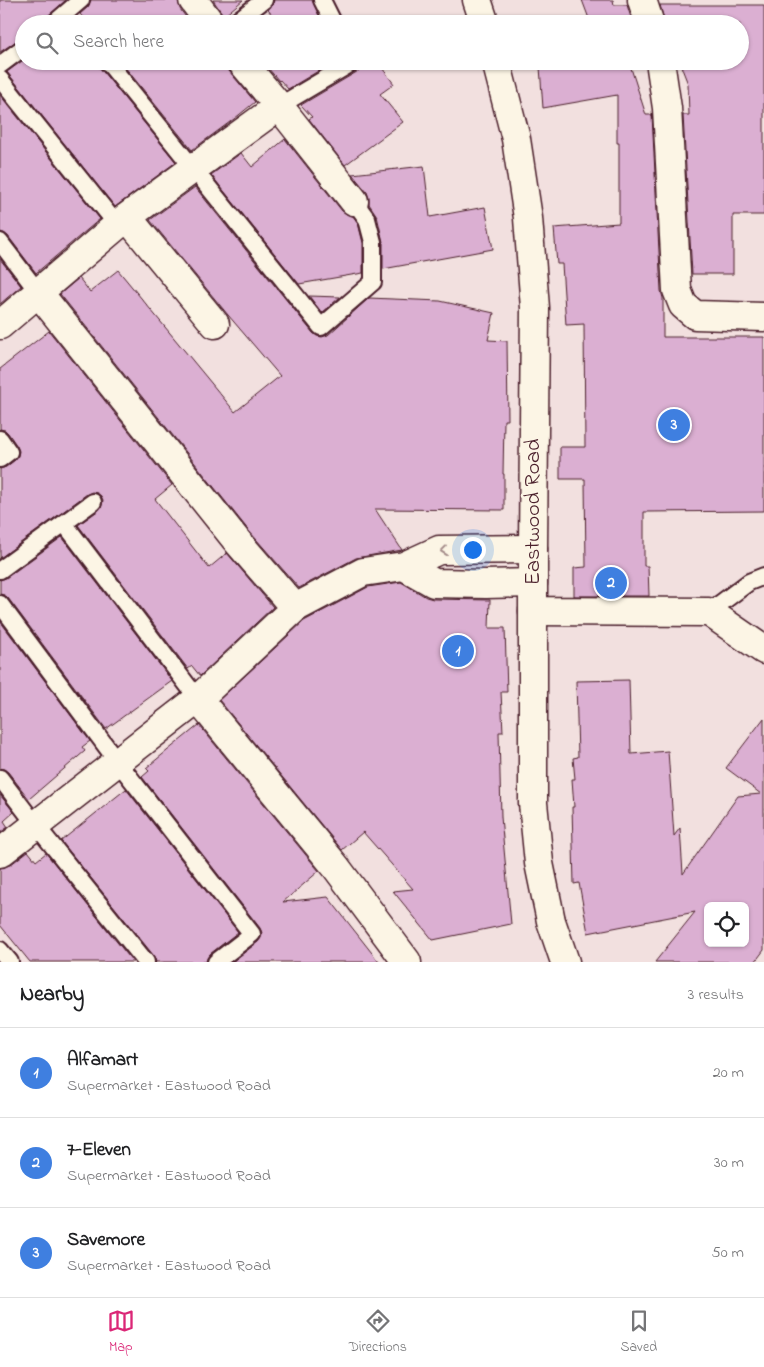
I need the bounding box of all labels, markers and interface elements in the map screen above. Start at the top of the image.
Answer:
search box [15,15,749,70]
icon: search [33,29,61,57]
text: Search here [73,29,164,56]
pin: 3 [658,406,690,444]
street label: Eastwood Road [518,439,550,585]
your location [460,537,486,563]
one-way arrow [439,545,448,555]
pin: 2 [595,564,627,602]
pin: 1 [442,632,474,670]
map controls [704,902,749,947]
button: locate [704,902,749,947]
text: Nearby [20,980,84,1010]
text: 3 results [688,983,744,1007]
text: Alfamart [67,1047,138,1074]
text: 1 [33,1061,39,1085]
text: 20 m [713,1061,744,1085]
text: Supermarket · Eastwood Road [67,1074,271,1098]
text: 7-Eleven [67,1137,131,1164]
text: 2 [32,1151,40,1175]
text: 30 m [714,1151,744,1175]
text: Supermarket · Eastwood Road [67,1164,271,1188]
text: Savemore [67,1227,145,1254]
text: 3 [33,1241,39,1265]
text: 50 m [712,1241,744,1265]
text: Supermarket · Eastwood Road [67,1254,271,1278]
tab: Map [107,1307,135,1358]
tab: Directions [349,1307,407,1358]
tab: Saved [621,1307,657,1358]

